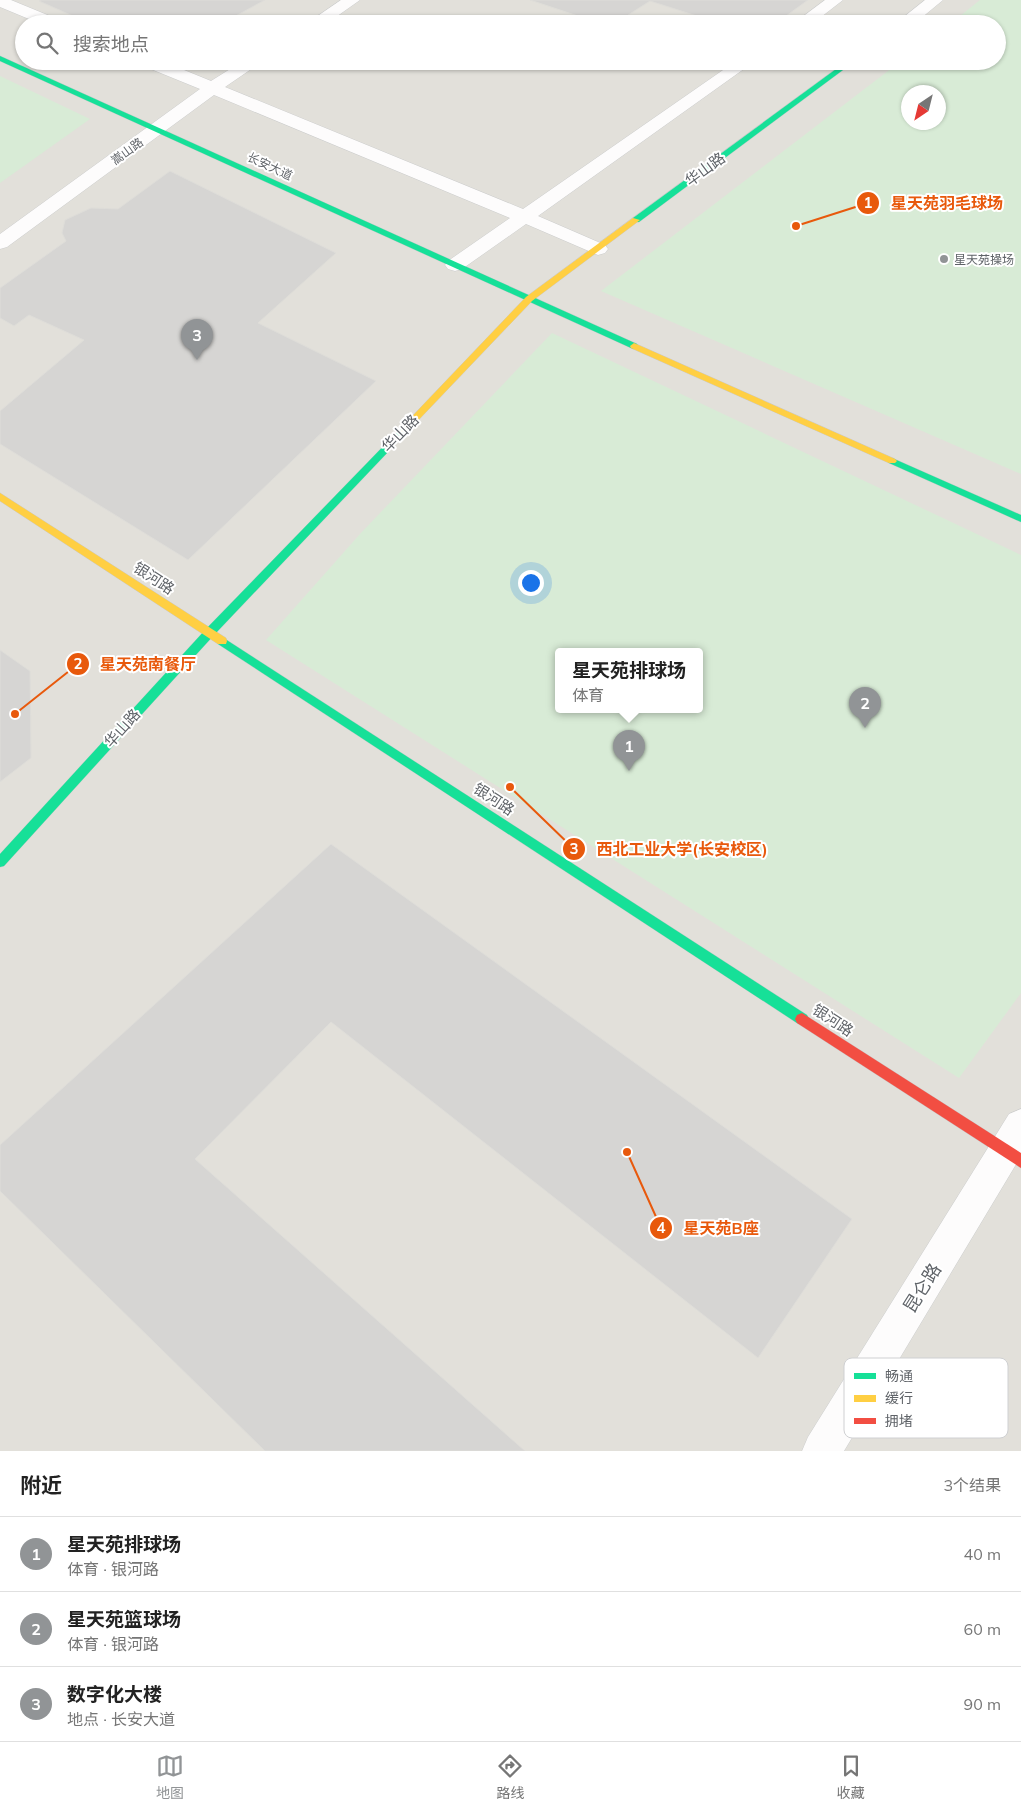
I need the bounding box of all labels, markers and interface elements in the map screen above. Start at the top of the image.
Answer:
search box [15,15,1006,70]
icon: search [33,29,61,57]
text: 搜索地点 [73,32,149,56]
north arrow [901,85,946,130]
street label: 嵩山路 [108,134,146,168]
street label: 华山路 [681,148,729,190]
street label: 长安大道 [245,149,295,183]
callout: 星天苑羽毛球场 [856,188,1013,219]
text: 1 [863,193,873,212]
text: 星天苑羽毛球场 [891,193,1003,213]
place label: 星天苑操场 [954,252,1014,267]
marker: 星天苑操场 [938,253,950,265]
pin: 3 [181,319,213,360]
street label: 华山路 [378,410,422,456]
street label: 银河路 [130,558,178,598]
your location [518,570,544,596]
popup [555,648,703,713]
callout: 星天苑南餐厅 [65,649,206,680]
text: 2 [73,654,83,673]
text: 星天苑南餐厅 [100,654,196,674]
text: 星天苑排球场 [572,658,686,682]
text: 体育 [572,685,604,705]
pin: 2 [849,687,881,728]
street label: 华山路 [100,705,144,751]
pin: 1 [613,730,645,771]
street label: 银河路 [470,779,518,819]
callout: 西北工业大学(长安校区) [562,834,778,865]
text: 3 [569,839,579,858]
text: 西北工业大学(长安校区) [596,839,768,859]
street label: 银河路 [809,1000,857,1040]
callout: 星天苑B座 [649,1212,769,1243]
text: 4 [656,1218,666,1237]
text: 星天苑B座 [683,1218,759,1238]
street label: 昆仑路 [898,1259,946,1317]
legend [844,1358,1008,1438]
text: 畅通 [885,1367,913,1385]
text: 缓行 [885,1389,913,1407]
text: 拥堵 [885,1412,913,1430]
text: 附近 [20,1472,62,1498]
text: 3个结果 [943,1475,1001,1495]
text: 星天苑排球场 [67,1532,181,1556]
text: 1 [31,1544,41,1564]
text: 40 m [964,1544,1001,1564]
text: 体育 · 银河路 [67,1559,159,1579]
text: 星天苑篮球场 [67,1607,181,1631]
text: 2 [31,1619,41,1639]
text: 60 m [964,1619,1001,1639]
text: 体育 · 银河路 [67,1634,159,1654]
text: 数字化大楼 [67,1682,162,1706]
text: 3 [31,1694,41,1714]
text: 90 m [964,1694,1001,1714]
text: 地点 · 长安大道 [67,1709,175,1729]
tab: 地图 [156,1752,184,1802]
tab: 路线 [496,1752,524,1802]
tab: 收藏 [837,1752,865,1802]

